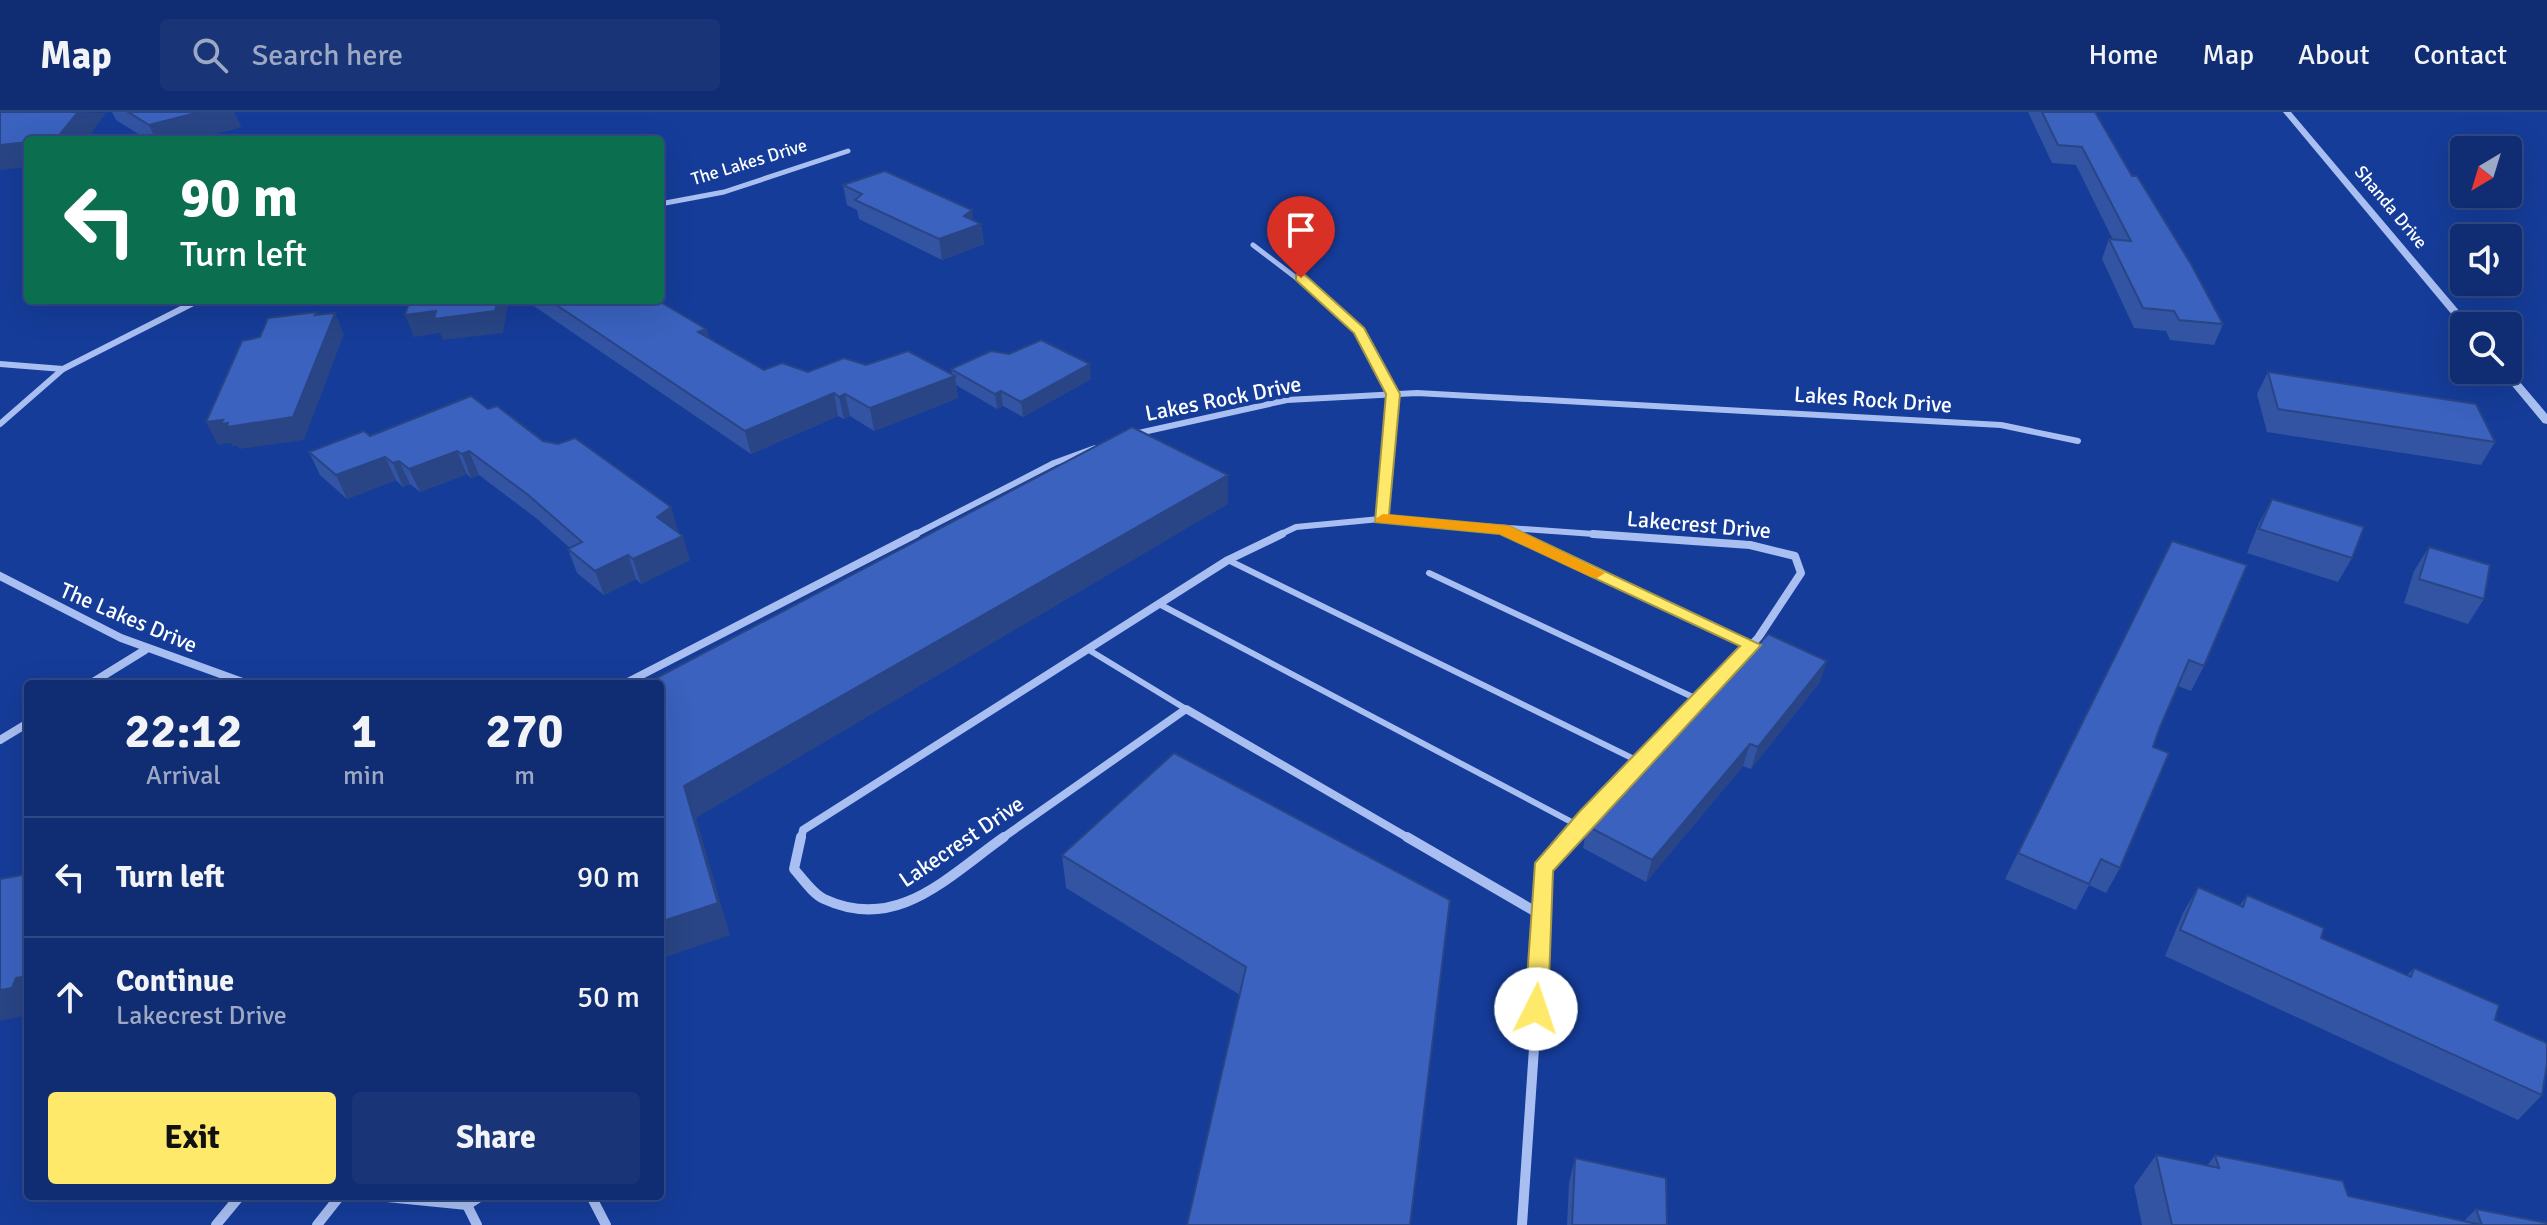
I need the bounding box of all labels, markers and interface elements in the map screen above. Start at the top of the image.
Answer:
search box [160,19,720,91]
text: Map [40,32,112,79]
icon: search [188,33,232,77]
text: Search here [252,37,403,74]
text: Home [2089,38,2158,72]
text: Map [2202,38,2254,72]
text: About [2298,38,2370,72]
text: Contact [2414,38,2507,72]
street label: The Lakes Drive [689,134,809,190]
north arrow [2450,136,2522,208]
map controls [2450,136,2522,384]
street label: Shanda Drive [2350,161,2432,253]
text: 90 m [180,163,298,232]
icon: left [48,168,152,272]
pin [1267,196,1335,278]
icon: arrive [1279,208,1323,252]
button: sound [2450,224,2522,296]
text: Turn left [180,232,307,277]
button: search [2450,312,2522,384]
street label: Lakes Rock Drive [1143,370,1303,427]
street label: Lakes Rock Drive [1793,381,1953,418]
street label: Lakecrest Drive [1626,505,1772,544]
street label: The Lakes Drive [56,576,201,658]
text: 22:12 [125,702,242,761]
text: 1 [351,702,377,761]
text: 270 [486,702,563,761]
text: Arrival [146,760,221,792]
text: min [343,760,385,792]
text: m [514,760,535,792]
street label: Lakecrest Drive [894,790,1029,893]
icon: left [48,855,92,899]
text: Turn left [116,859,225,896]
text: 90 m [577,859,640,896]
text: Continue [116,963,234,1000]
position arrow [1494,967,1578,1051]
icon: ahead [48,975,92,1019]
text: 50 m [577,979,640,1016]
text: Lakecrest Drive [116,1000,287,1032]
button: Exit [48,1092,336,1184]
button: Share [352,1092,640,1184]

